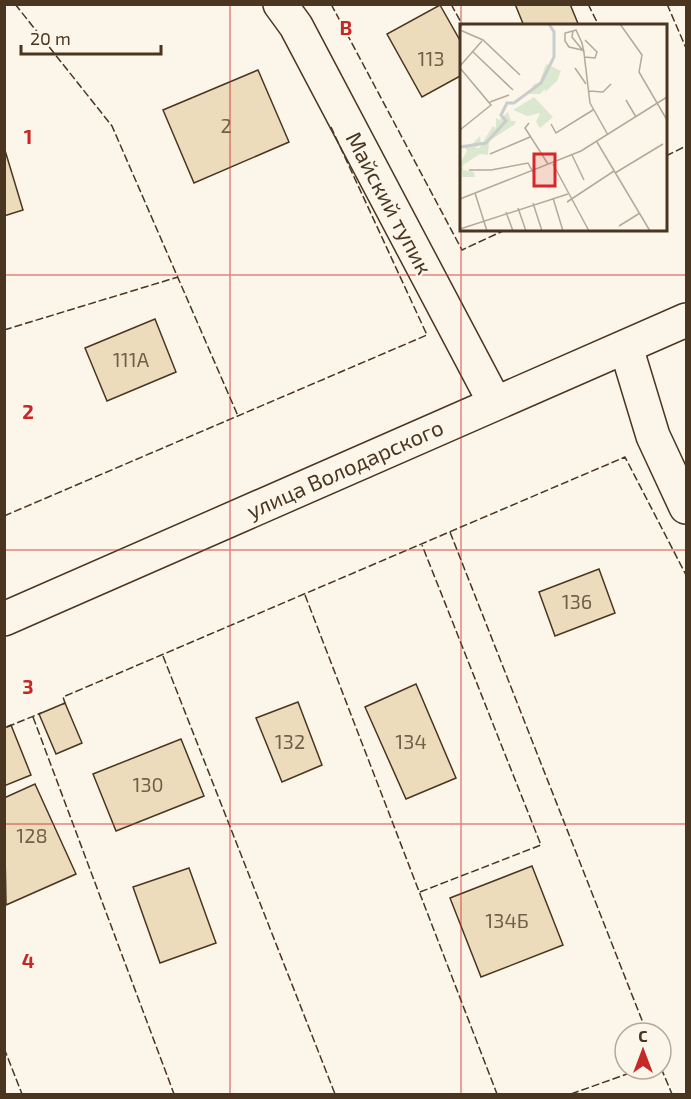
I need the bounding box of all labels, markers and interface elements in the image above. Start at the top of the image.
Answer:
text: B [340,15,352,39]
scale bar [21,18,160,56]
inset map [460,24,667,231]
text: 20 m [30,27,71,49]
house number: 113 [417,46,445,70]
house number: 2 [220,113,232,137]
text: 1 [24,124,32,148]
street label: Майский тупик [341,127,438,279]
house number: 111А [113,347,150,371]
text: 2 [22,399,34,423]
street label: улица Володарского [242,413,447,524]
house number: 136 [562,589,592,613]
text: 3 [22,674,34,698]
house number: 132 [275,729,305,753]
house number: 134 [395,729,427,753]
house number: 130 [132,772,164,796]
house number: 128 [16,823,48,847]
house number: 134Б [485,908,529,932]
text: 4 [22,948,35,972]
north arrow [613,1021,673,1081]
text: С [638,1026,648,1045]

